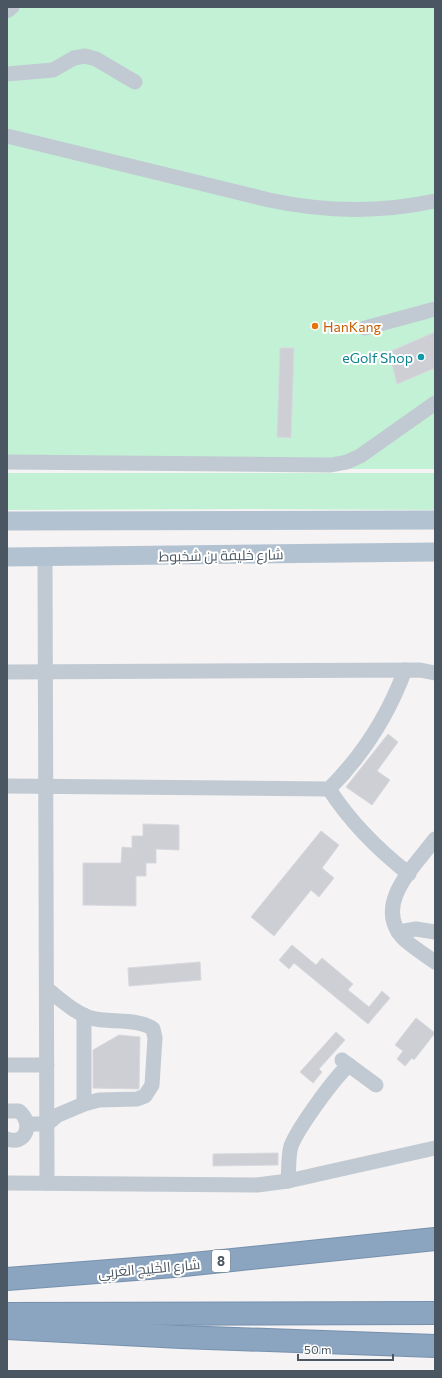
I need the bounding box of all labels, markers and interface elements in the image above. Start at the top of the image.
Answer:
place label: HanKang [323,318,382,335]
marker: HanKang [310,321,320,331]
place label: eGolf Shop [342,349,413,366]
marker: eGolf Shop [416,352,426,362]
street label: شارع خليفة بن شخبوط [158,545,284,566]
road number: 8 [212,1250,230,1272]
street label: شارع الخَلِيج العَربِي [97,1255,201,1285]
scale bar [298,1336,393,1362]
text: 50 m [304,1342,332,1356]

